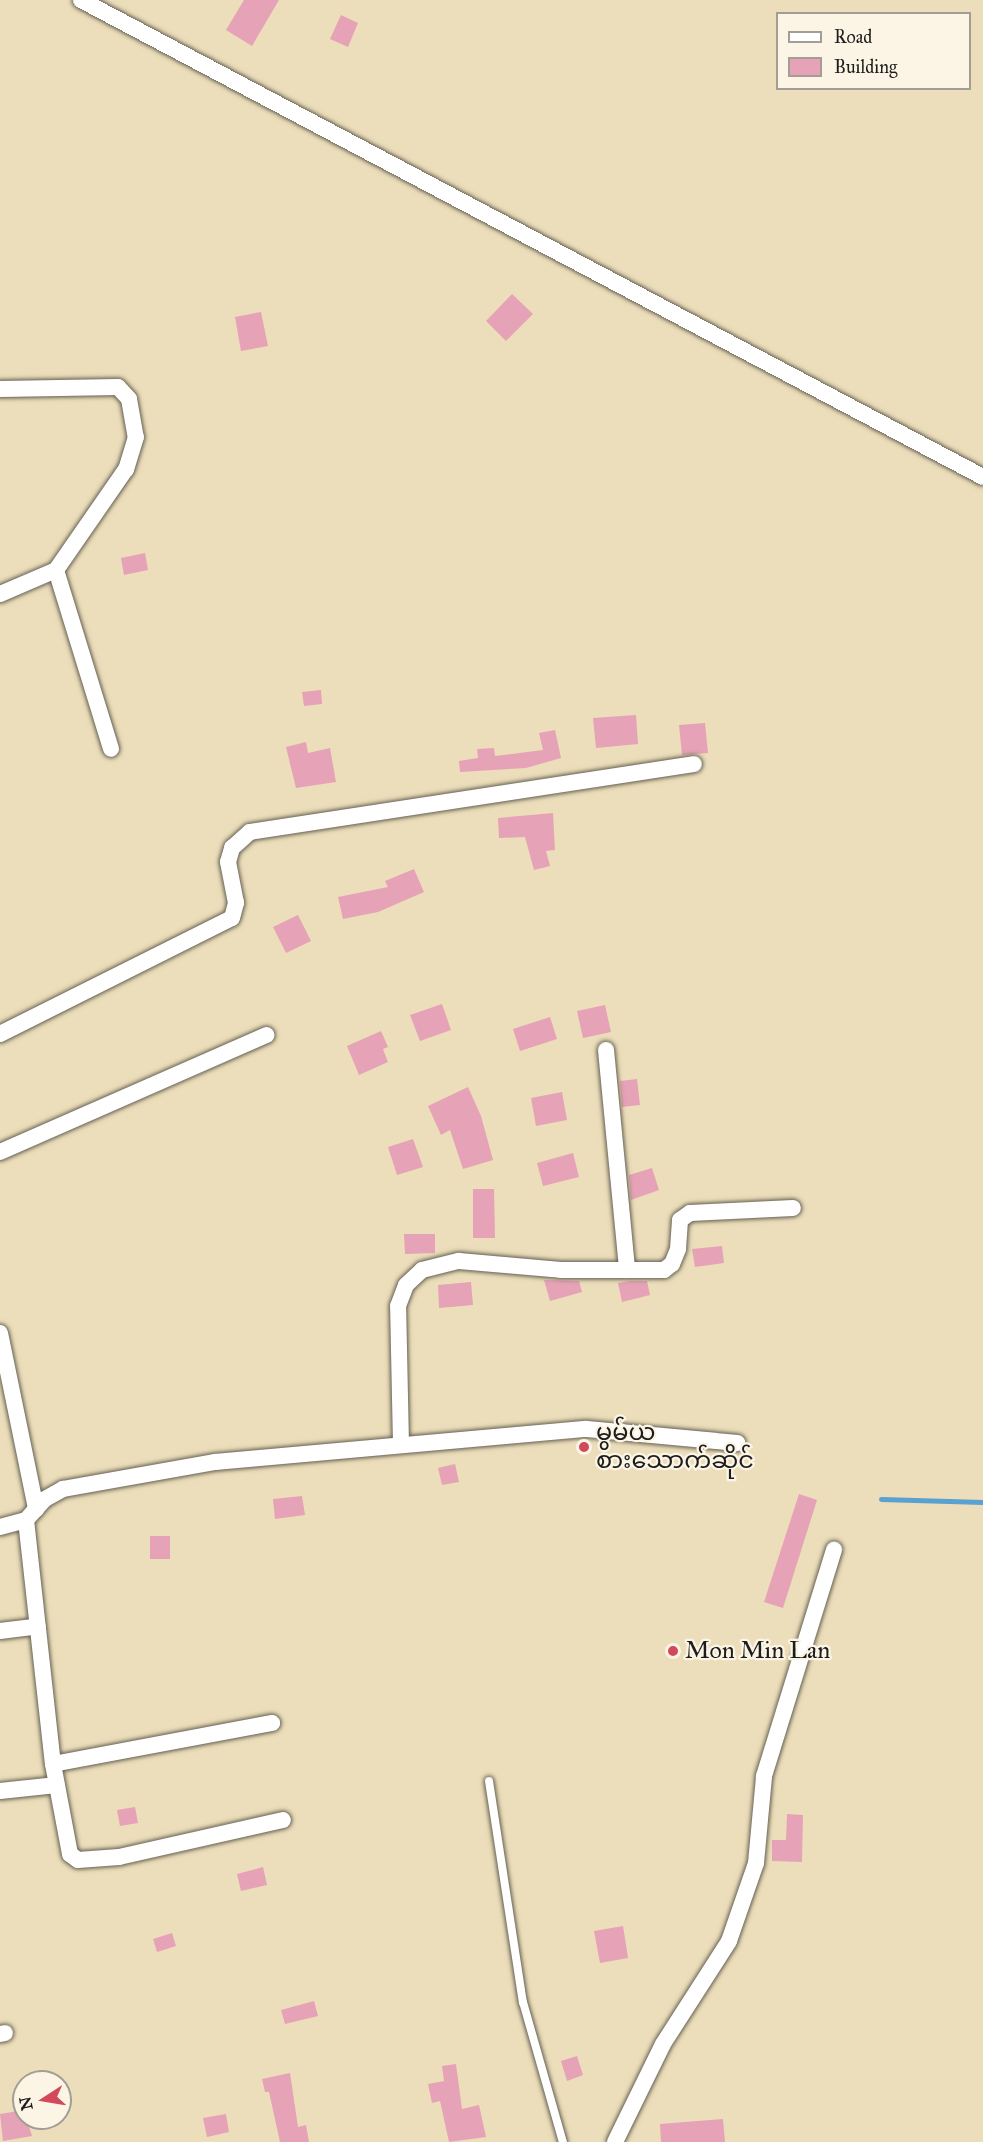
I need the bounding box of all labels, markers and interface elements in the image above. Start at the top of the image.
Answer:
legend [776,12,971,90]
text: Road [834,26,872,48]
text: Building [834,56,897,78]
place label: မွမ်ယ စားသောက်ဆိုင် [596,1419,754,1475]
marker: မွမ်ယ စားသောက်ဆိုင် [577,1440,591,1454]
place label: Mon Min Lan [685,1637,830,1665]
marker: Mon Min Lan [666,1644,680,1658]
north arrow [12,2070,72,2130]
text: N [15,2095,37,2112]

